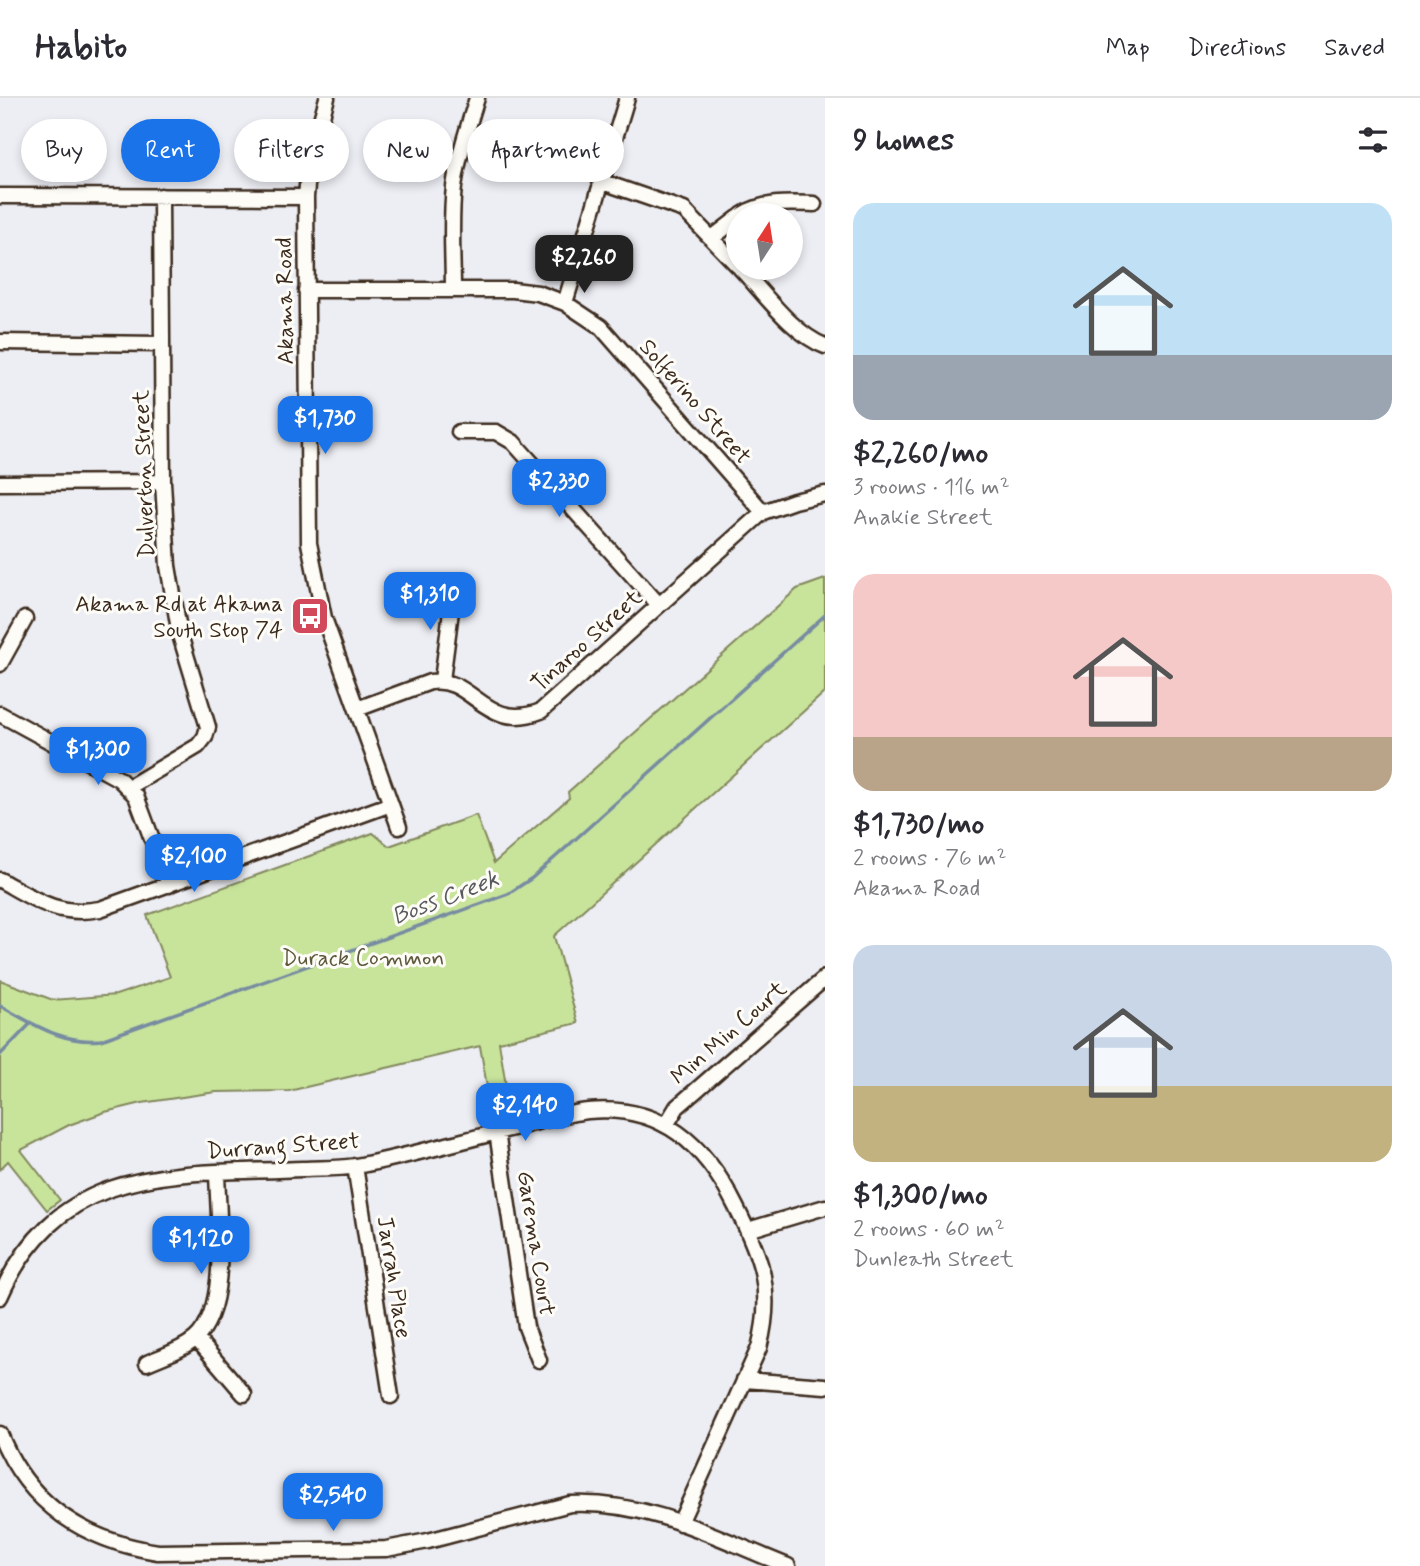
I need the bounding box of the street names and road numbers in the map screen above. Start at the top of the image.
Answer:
street label: Akama Road [270,237,302,365]
street label: Solferino Street [632,333,757,472]
street label: Dulverton Street [127,389,163,558]
street label: Tinaroo Street [525,583,650,699]
street label: Min Min Court [665,974,794,1092]
street label: Durrang Street [206,1127,361,1169]
street label: Garema Court [509,1169,561,1318]
street label: Jarrah Place [369,1214,418,1341]

